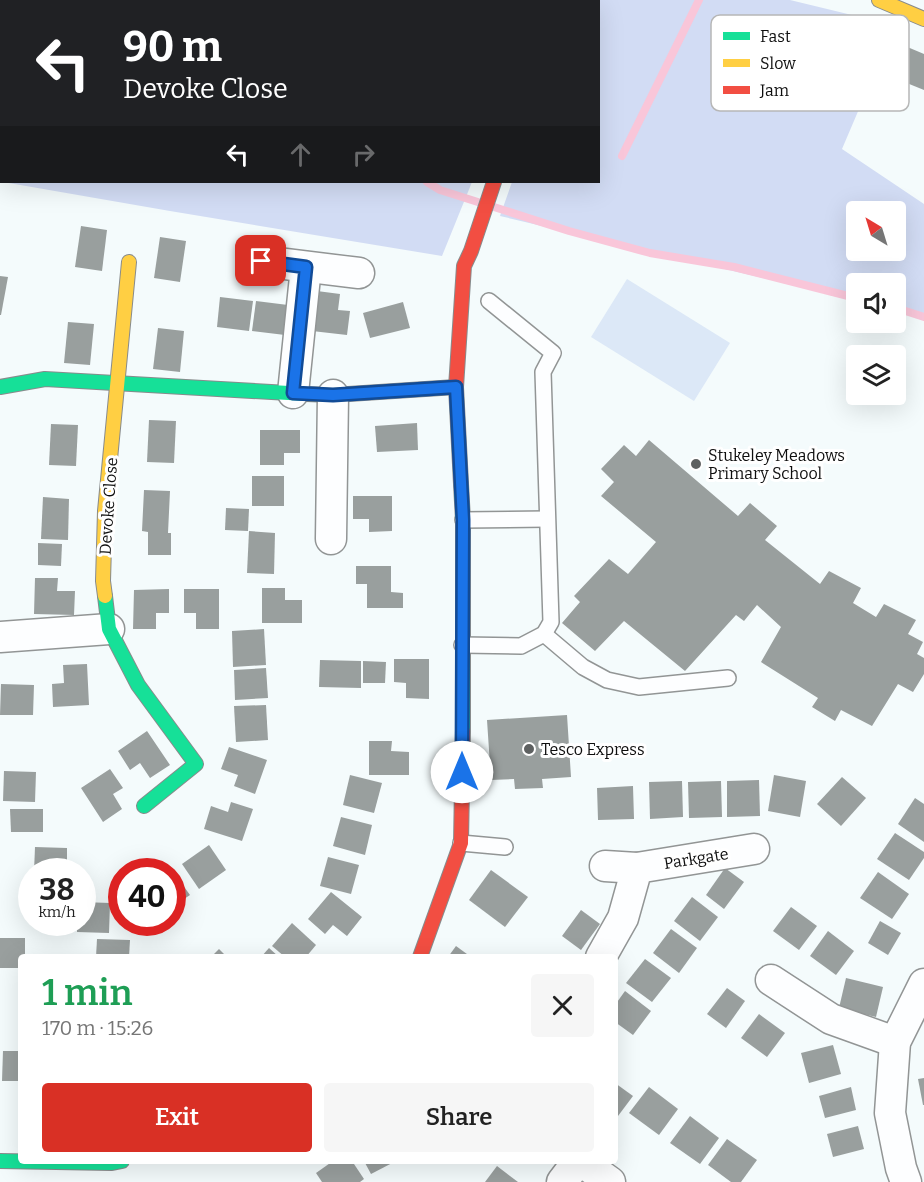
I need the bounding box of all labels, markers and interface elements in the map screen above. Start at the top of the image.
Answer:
legend [711,15,909,111]
text: 90 m [123,22,222,72]
icon: left [24,24,102,102]
text: Fast [760,27,791,46]
text: Slow [760,54,796,73]
text: Devoke Close [123,73,288,105]
text: Jam [759,81,789,100]
icon: left [221,138,254,171]
icon: ahead [284,138,317,171]
icon: right [347,138,380,171]
north arrow [846,201,906,261]
map controls [846,201,906,405]
pin [235,235,286,286]
icon: arrive [244,244,277,277]
button: sound [846,273,906,333]
button: layers [846,345,906,405]
place label: Stukeley Meadows Primary School [708,446,845,483]
street label: Devoke Close [96,457,121,555]
marker: Stukeley Meadows Primary School [689,457,703,471]
position arrow [430,740,494,804]
place label: Tesco Express [541,740,645,759]
marker: Tesco Express [522,742,536,756]
street label: Parkgate [662,844,730,873]
speed limit sign: 40 [108,858,186,936]
text: 38 [39,872,75,908]
text: km/h [38,903,76,921]
text: 1 min [42,971,133,1015]
button: close [531,974,594,1037]
text: 170 m · 15:26 [42,1016,153,1040]
button: Exit [42,1083,312,1152]
button: Share [324,1083,594,1152]

